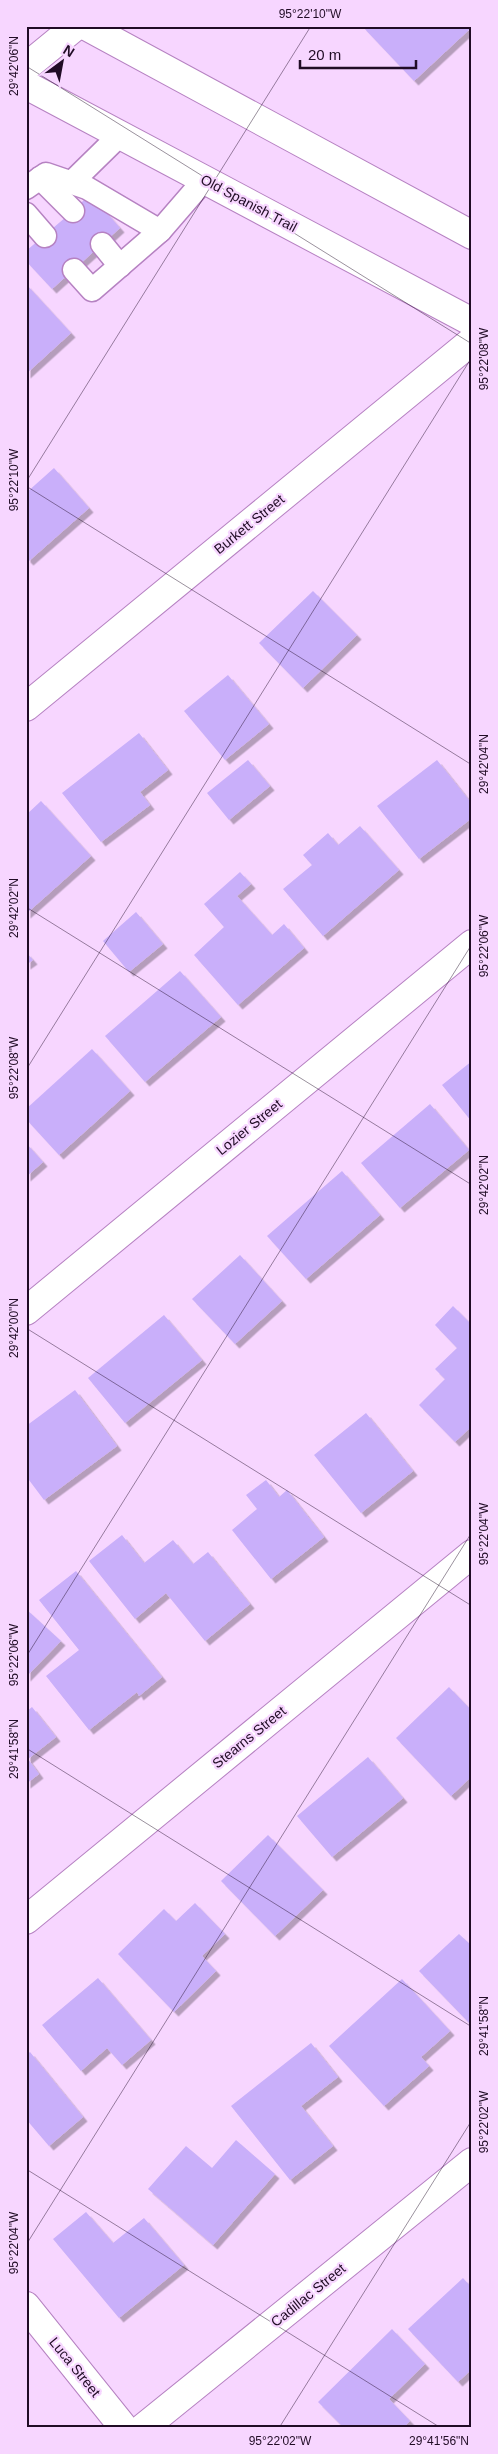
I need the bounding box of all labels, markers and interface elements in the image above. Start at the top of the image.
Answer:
text: 95°22'10"W [279,7,342,21]
text: 29°42'06"N [7,36,21,96]
north arrow [38,38,88,88]
scale bar [300,38,417,70]
text: N [60,42,77,60]
text: 20 m [308,46,341,63]
street label: Old Spanish Trail [198,171,300,235]
text: 95°22'08"W [477,327,491,390]
text: 95°22'10"W [7,448,21,511]
street label: Burkett Street [211,491,287,557]
text: 29°42'04"N [477,734,491,794]
text: 29°42'02"N [7,878,21,938]
text: 95°22'06"W [477,914,491,977]
text: 95°22'08"W [7,1036,21,1099]
street label: Lozier Street [213,1096,285,1158]
text: 29°42'02"N [477,1155,491,1215]
text: 29°42'00"N [7,1298,21,1358]
text: 95°22'04"W [477,1502,491,1565]
text: 95°22'06"W [7,1623,21,1686]
street label: Stearns Street [209,1703,289,1771]
text: 29°41'58"N [7,1719,21,1779]
text: 29°41'58"N [477,1996,491,2056]
text: 95°22'02"W [477,2090,491,2153]
text: 95°22'04"W [7,2211,21,2274]
street label: Cadillac Street [268,2260,348,2330]
street label: Luca Street [46,2334,104,2400]
text: 95°22'02"W [249,2434,312,2448]
text: 29°41'56"N [409,2434,469,2448]

